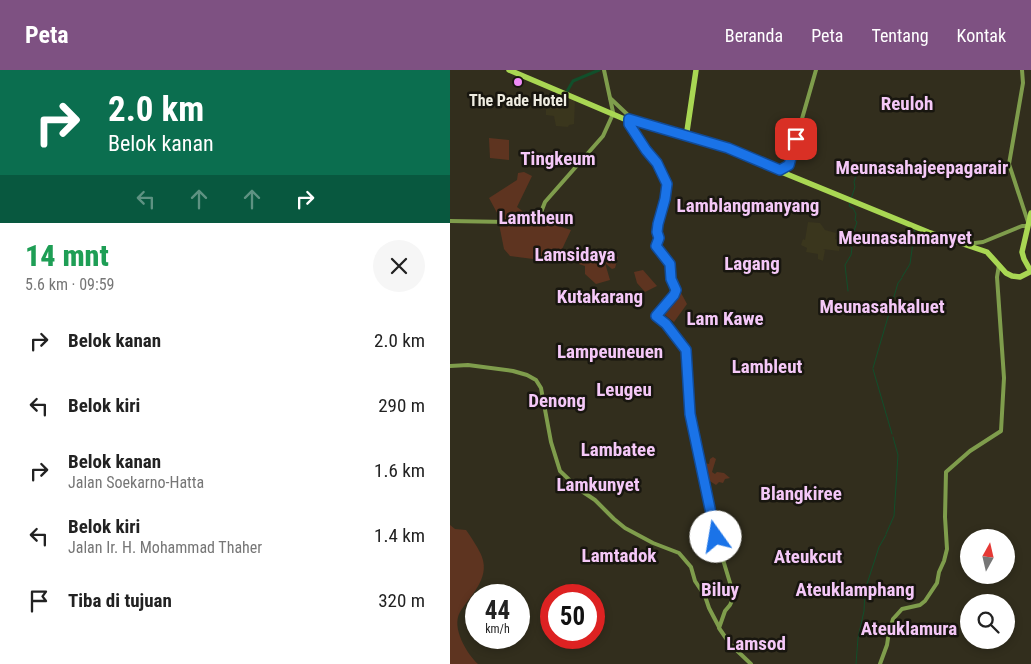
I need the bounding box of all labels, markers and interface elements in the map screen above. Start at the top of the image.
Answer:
text: Peta [25,21,69,49]
text: Beranda [725,25,783,46]
text: Peta [811,25,843,46]
text: Tentang [871,25,929,46]
text: Kontak [957,25,1006,46]
marker: The Pade Hotel [512,76,524,88]
text: 2.0 km [108,89,204,130]
icon: right [25,90,90,155]
place label: The Pade Hotel [469,91,567,110]
district label: Reuloh [881,92,933,115]
pin [775,118,817,160]
icon: arrive [782,125,810,153]
text: Belok kanan [108,131,214,156]
district label: Tingkeum [520,147,596,170]
district label: Meunasahajeepagarair [836,156,1008,179]
icon: left [132,185,160,213]
icon: ahead [185,185,213,213]
icon: ahead [238,185,266,213]
icon: right [291,185,319,213]
district label: Lamblangmanyang [677,194,819,217]
district label: Lamtheun [498,206,574,229]
district label: Meunasahmanyet [838,226,972,249]
text: 14 mnt [25,238,109,273]
button: close [373,240,425,292]
district label: Lamsidaya [534,243,616,266]
district label: Lagang [724,252,780,275]
text: 5.6 km · 09:59 [25,275,115,294]
district label: Kutakarang [557,285,643,308]
district label: Meunasahkaluet [819,295,945,318]
district label: Lam Kawe [686,307,764,330]
icon: right [25,327,53,355]
text: Belok kanan [68,329,161,352]
text: 2.0 km [374,329,425,352]
district label: Lampeuneuen [557,340,663,363]
district label: Lambleut [732,355,802,378]
district label: Leugeu [596,378,652,401]
district label: Denong [528,389,586,412]
icon: left [25,392,53,420]
text: Belok kiri [68,394,140,417]
text: 290 m [378,394,425,417]
district label: Lambatee [581,438,655,461]
text: Belok kanan [68,450,161,473]
icon: right [25,457,53,485]
text: 1.6 km [374,459,425,482]
text: Jalan Soekarno-Hatta [68,473,204,492]
district label: Lamkunyet [556,473,640,496]
district label: Blangkiree [760,482,842,505]
position arrow [689,510,741,562]
text: Belok kiri [68,515,140,538]
icon: left [25,522,53,550]
text: 1.4 km [374,524,425,547]
north arrow [960,529,1015,584]
map controls [960,529,1015,649]
text: Jalan Ir. H. Mohammad Thaher [68,538,262,557]
district label: Lamtadok [582,544,657,567]
district label: Ateukcut [774,545,842,568]
district label: Biluy [701,578,740,601]
district label: Ateuklamphang [796,578,915,601]
speed limit sign: 50 [540,584,605,649]
icon: arrive [25,587,53,615]
text: Tiba di tujuan [68,589,172,612]
text: 320 m [378,589,425,612]
button: search [960,594,1015,649]
text: 44 [485,596,510,625]
district label: Ateuklamura [861,617,957,640]
text: km/h [485,622,510,636]
district label: Lamsod [726,632,786,655]

